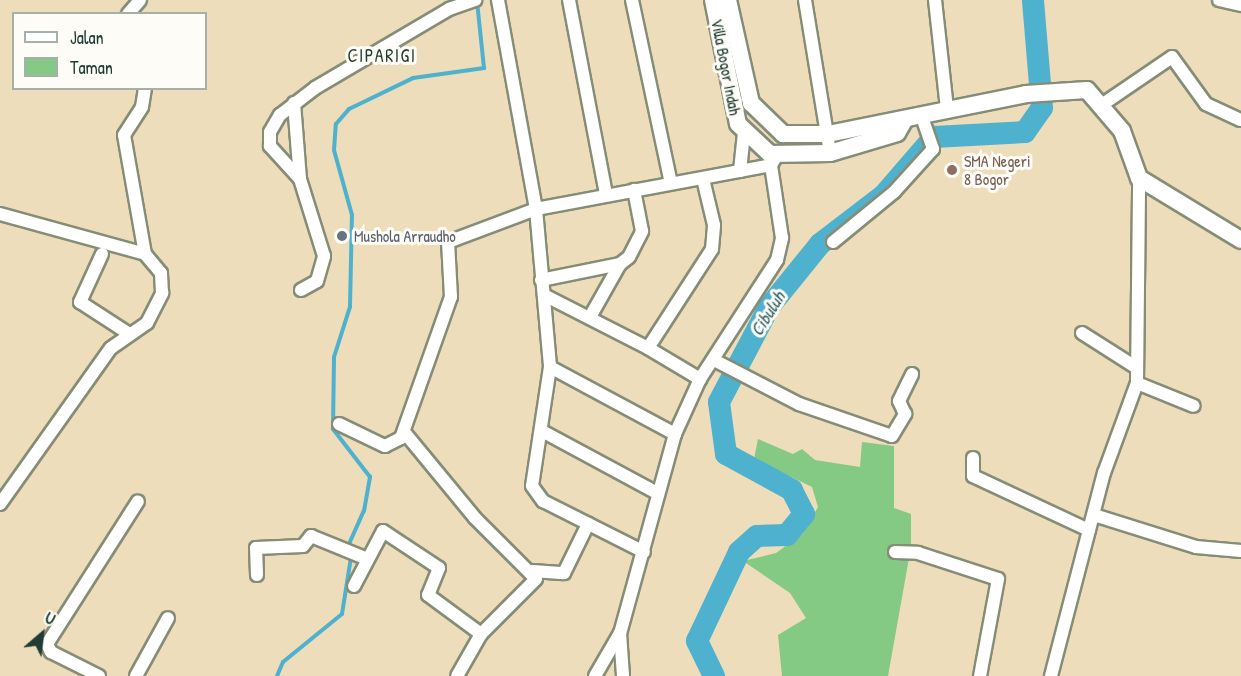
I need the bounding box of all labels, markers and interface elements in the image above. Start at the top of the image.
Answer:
legend [12,12,207,90]
street label: Villa Bogor Indah [707,17,745,117]
text: Jalan [70,25,104,50]
district label: CIPARIGI [348,45,416,67]
text: Taman [70,55,113,80]
place label: SMA Negeri 8 Bogor [964,151,1030,189]
marker: SMA Negeri 8 Bogor [945,163,959,177]
place label: Mushola Arraudho [354,226,456,246]
marker: Mushola Arraudho [335,229,349,243]
water label: Cibuluh [746,288,790,340]
north arrow [12,604,72,664]
text: U [41,606,60,630]

